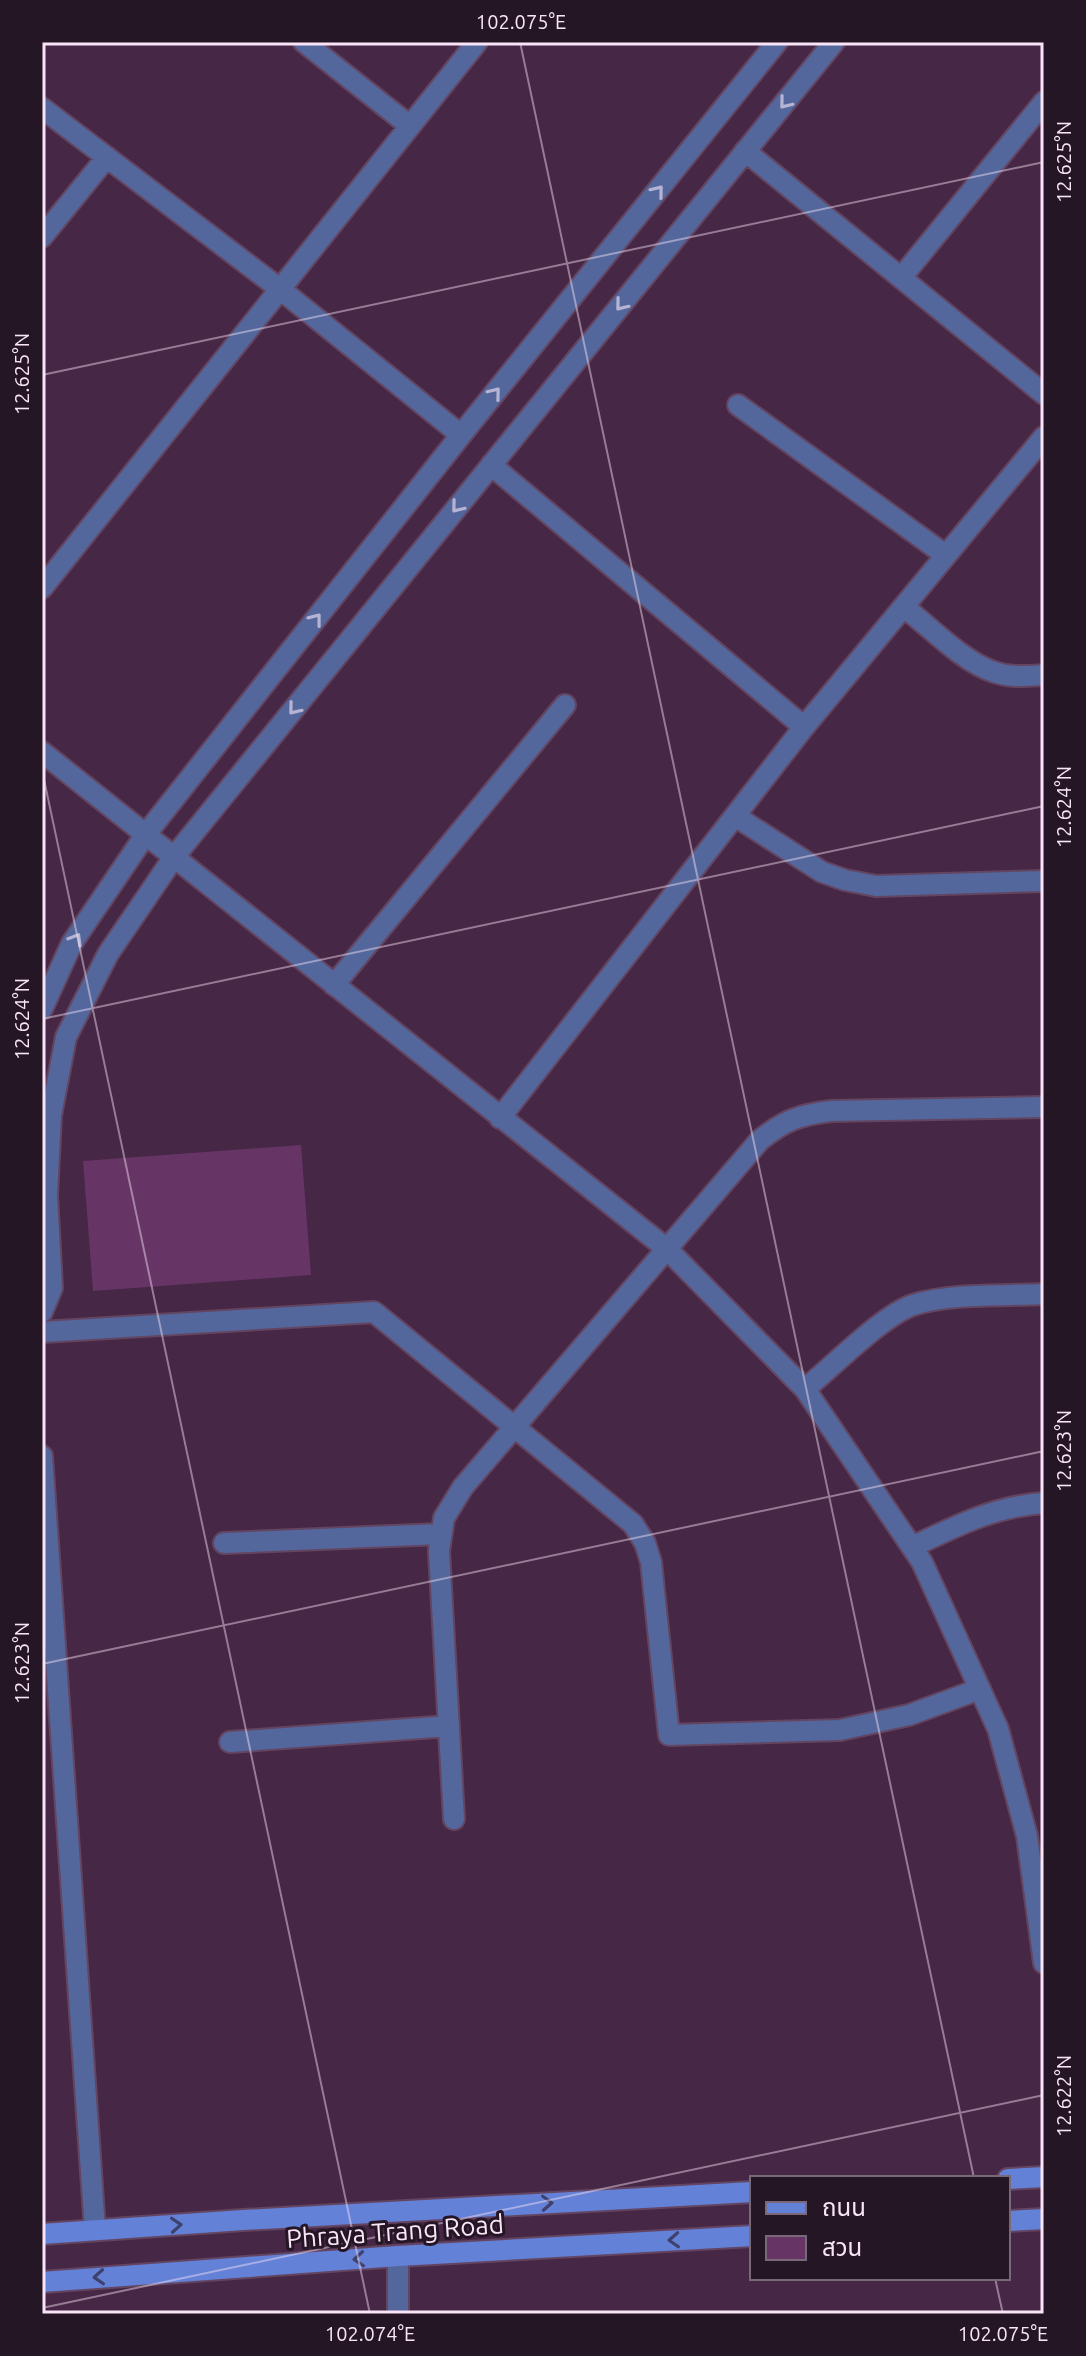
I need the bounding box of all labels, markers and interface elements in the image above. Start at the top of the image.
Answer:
text: 102.075°E [476,10,566,33]
one-way arrow [780,94,794,109]
text: 12.625°N [1052,121,1075,203]
one-way arrow [648,185,662,200]
one-way arrow [616,296,631,310]
text: 12.625°N [10,333,33,415]
one-way arrow [485,387,499,402]
one-way arrow [453,498,467,513]
one-way arrow [306,613,320,628]
one-way arrow [289,700,304,714]
text: 12.624°N [1052,766,1075,848]
one-way arrow [66,933,82,948]
text: 12.624°N [10,978,33,1060]
text: 12.623°N [1052,1410,1075,1492]
text: 12.623°N [10,1622,33,1704]
text: 12.622°N [1052,2055,1075,2137]
legend [750,2176,1010,2280]
text: ถนน [822,2194,866,2221]
one-way arrow [541,2195,554,2212]
street label: Phraya Trang Road [285,2209,505,2253]
one-way arrow [170,2217,183,2234]
one-way arrow [667,2232,680,2249]
text: สวน [822,2234,862,2261]
one-way arrow [352,2250,365,2267]
one-way arrow [92,2268,105,2285]
text: 102.074°E [325,2322,415,2345]
text: 102.075°E [958,2322,1048,2345]

